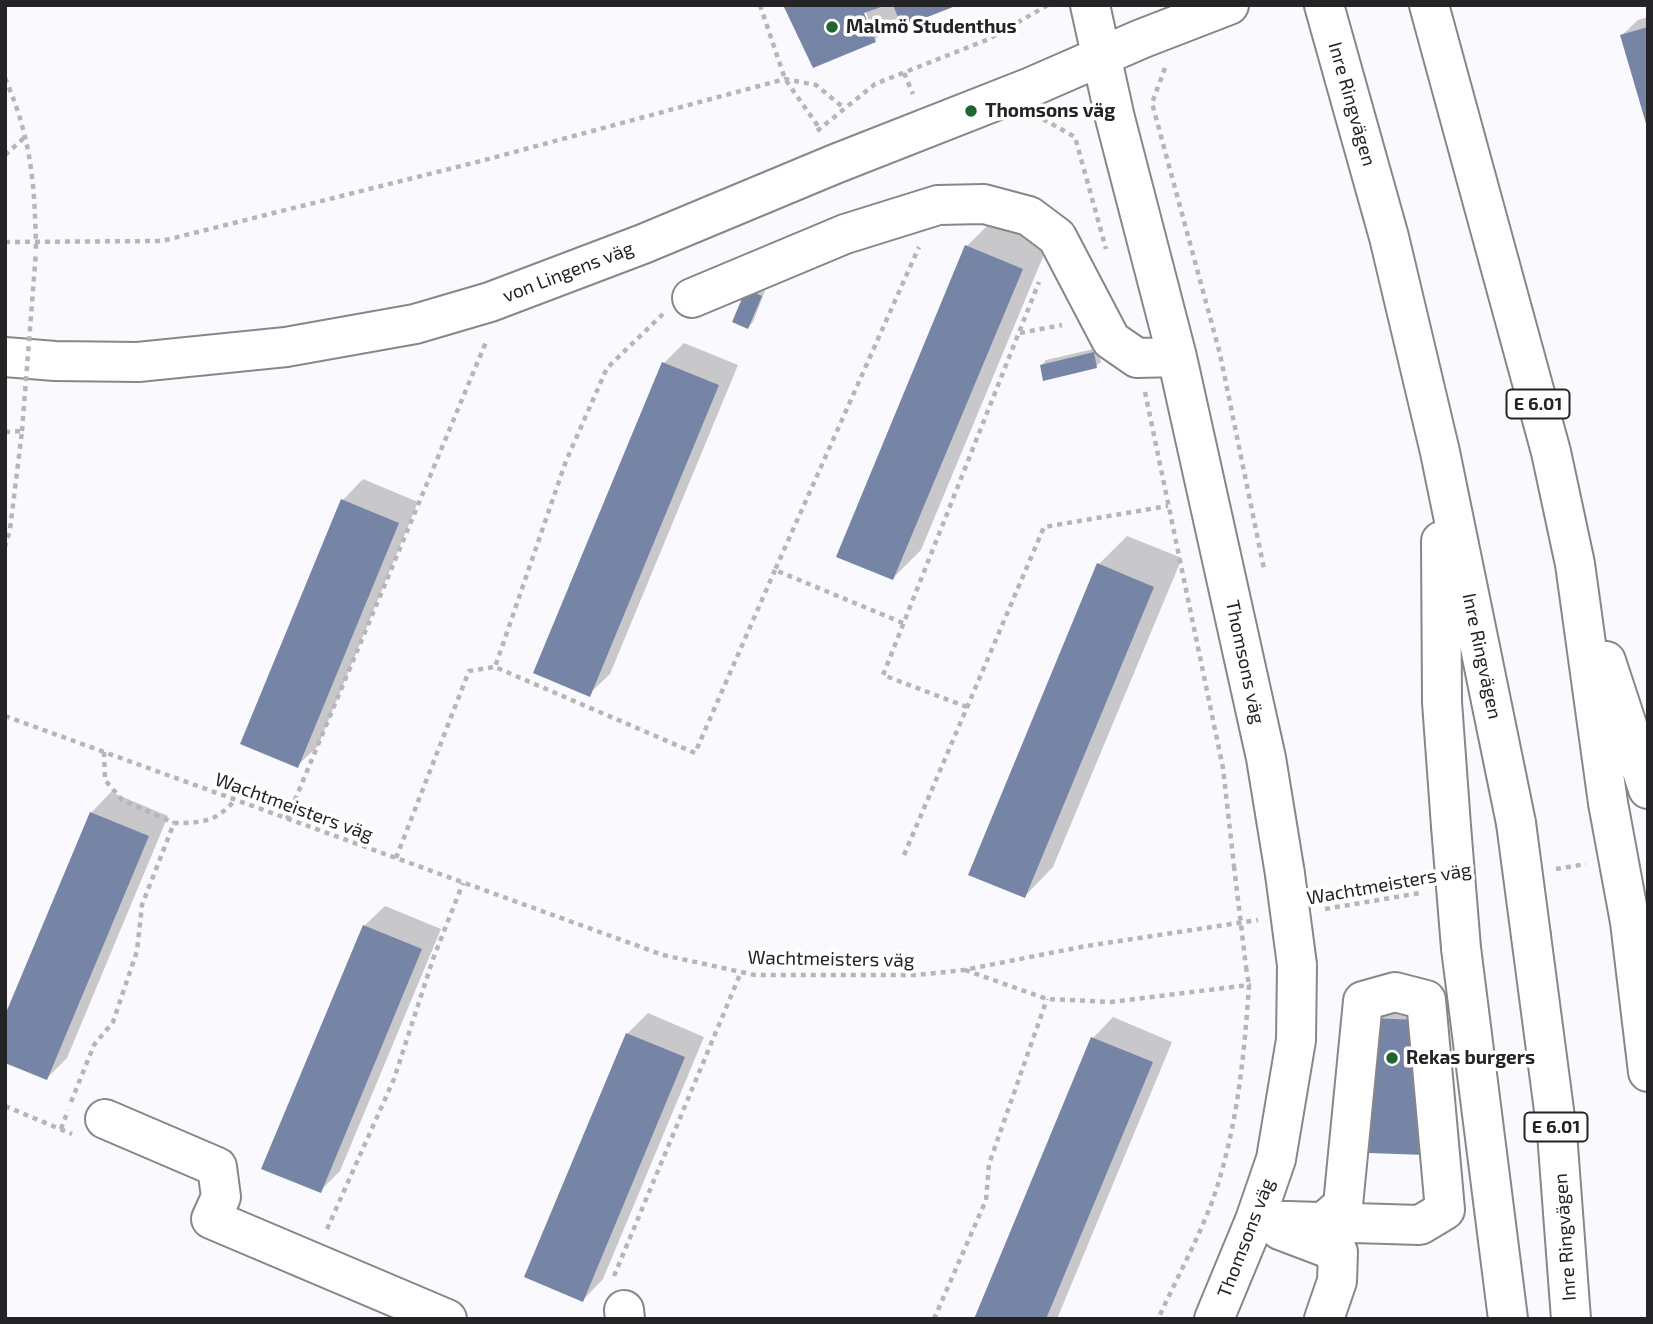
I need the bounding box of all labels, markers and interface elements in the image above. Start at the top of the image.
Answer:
place label: Malmö Studenthus [846,16,1017,38]
marker: Malmö Studenthus [824,19,840,35]
street label: Inre Ringvägen [1323,39,1381,169]
place label: Thomsons väg [985,100,1115,122]
marker: Thomsons väg [963,103,979,119]
street label: von Lingens väg [499,237,637,307]
road number: E 6.01 [1506,390,1570,418]
street label: Inre Ringvägen [1458,591,1506,721]
street label: Thomsons väg [1221,598,1269,726]
street label: Wachtmeisters väg [212,768,376,846]
street label: Wachtmeisters väg [1305,858,1473,910]
street label: Wachtmeisters väg [747,946,915,972]
place label: Rekas burgers [1406,1047,1535,1069]
marker: Rekas burgers [1384,1050,1400,1066]
road number: E 6.01 [1524,1112,1588,1142]
street label: Inre Ringvägen [1549,1172,1581,1302]
street label: Thomsons väg [1213,1175,1279,1301]

